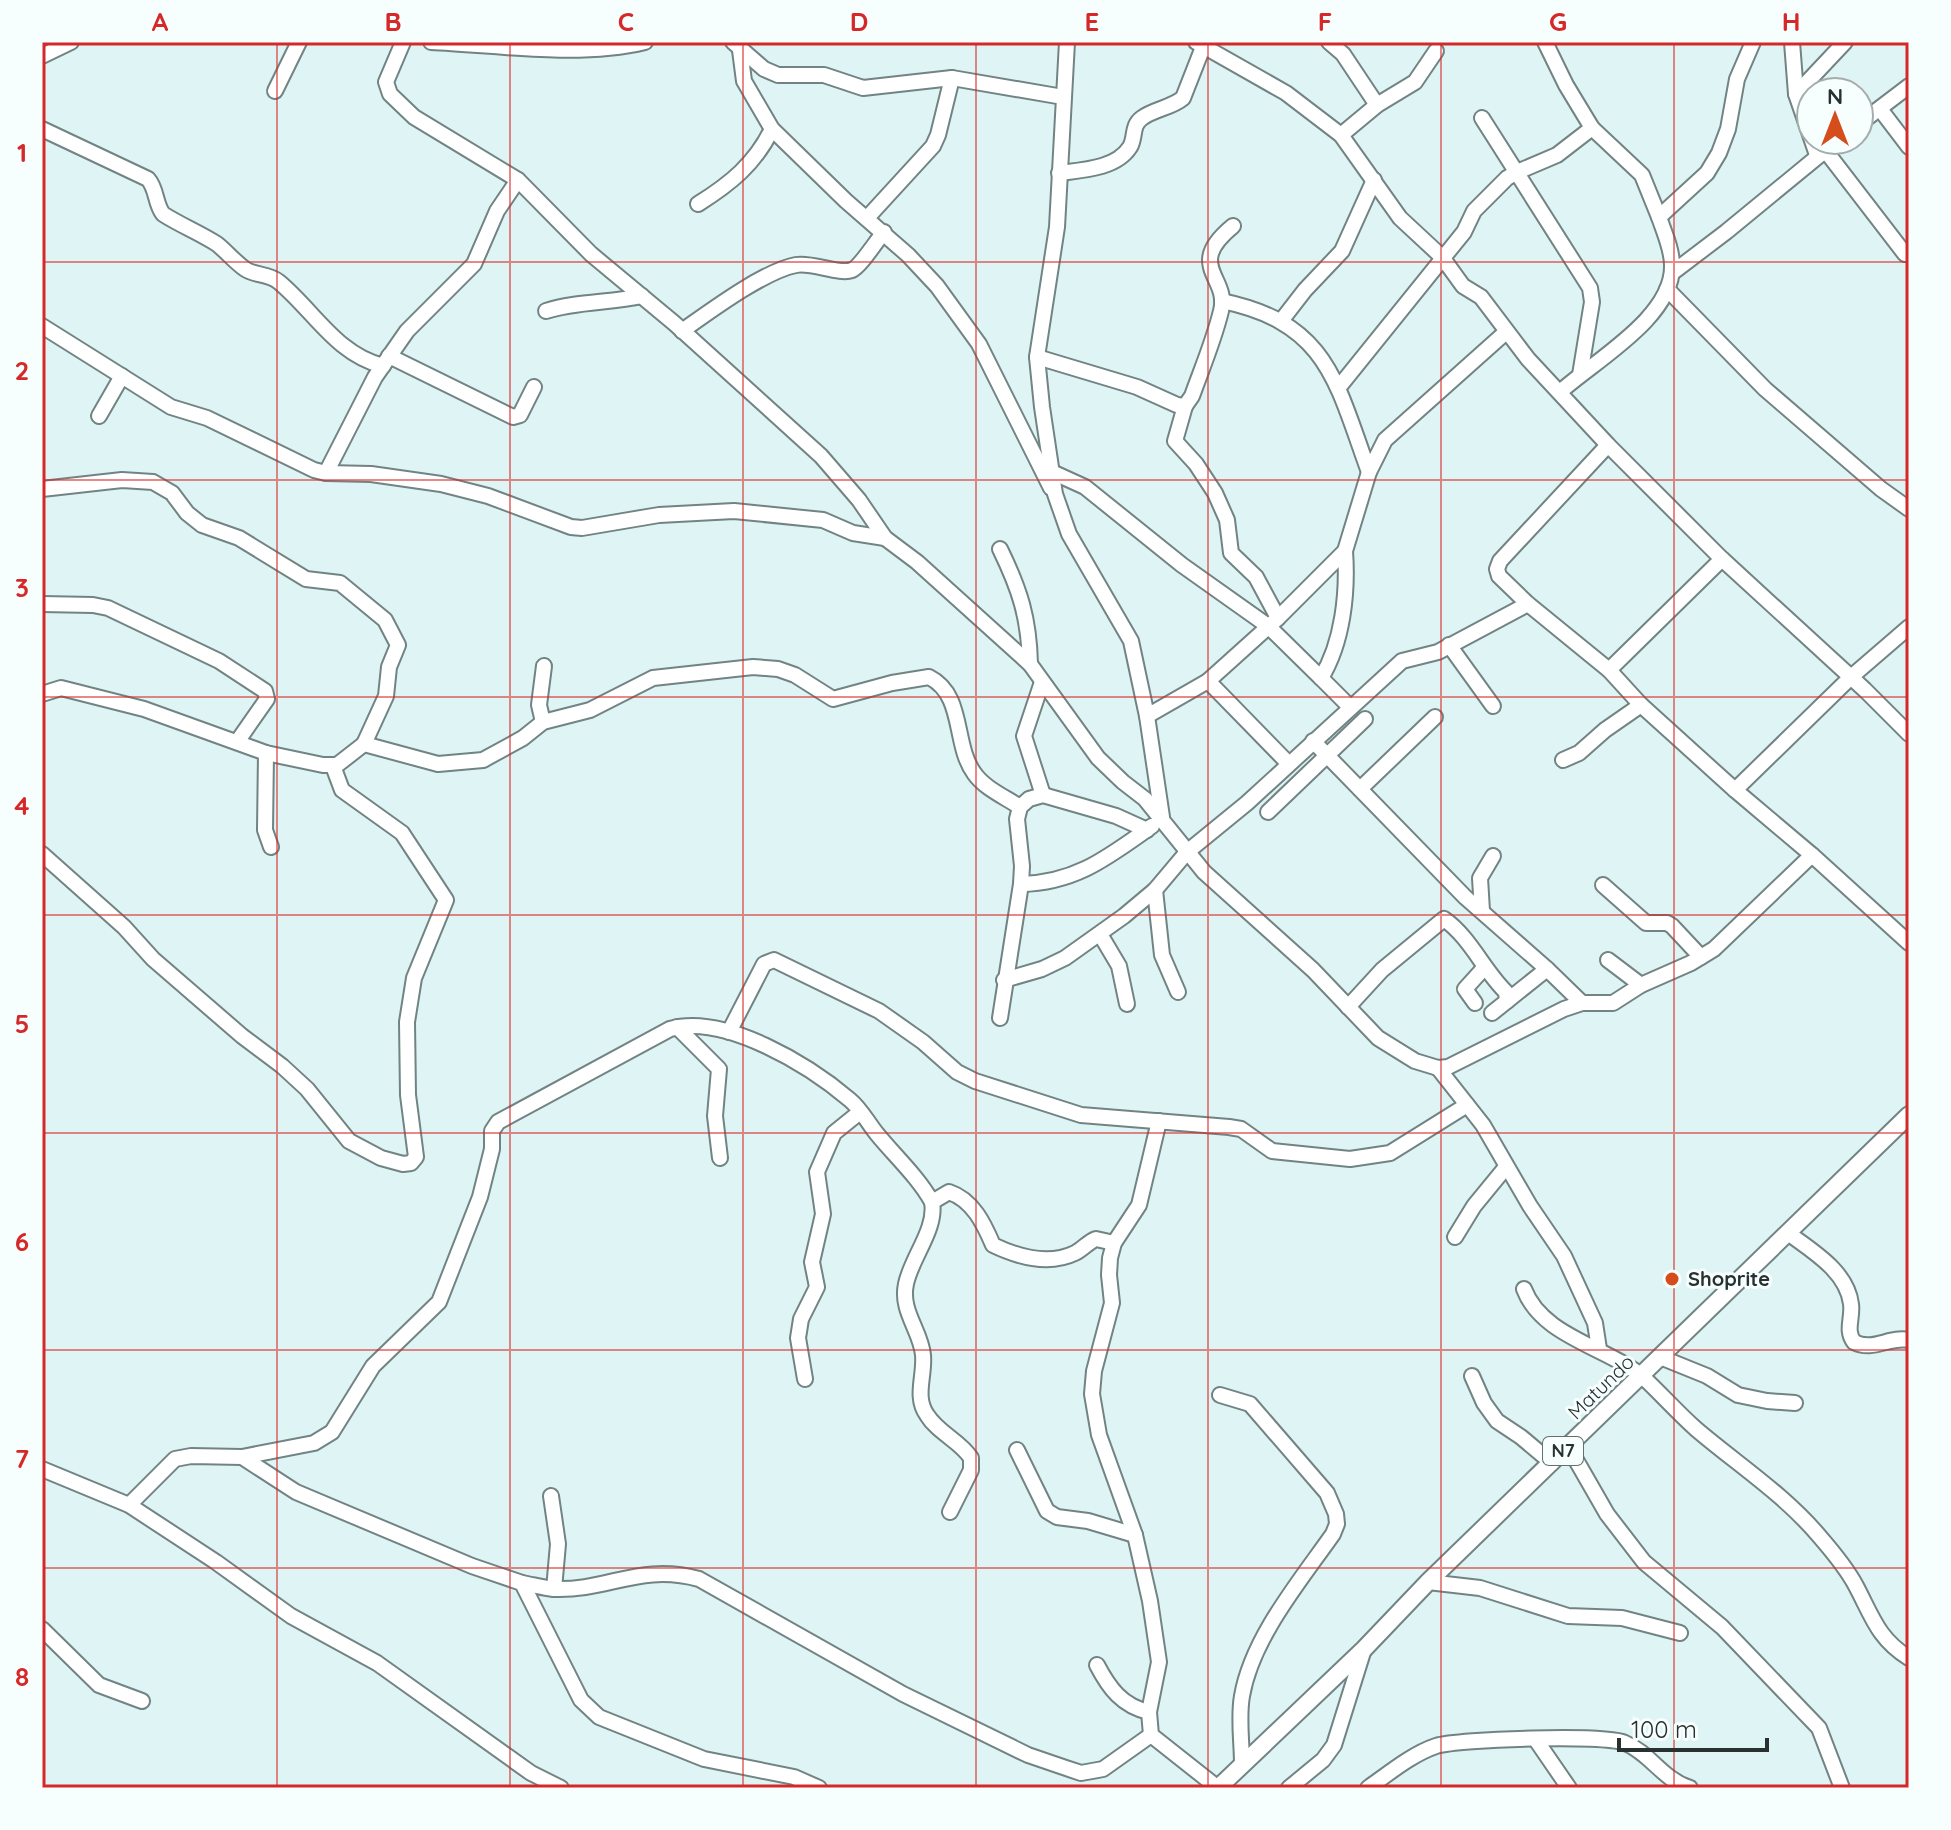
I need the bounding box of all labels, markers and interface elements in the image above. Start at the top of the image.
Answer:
text: A [152,5,169,38]
text: B [384,5,402,38]
text: C [618,5,634,38]
text: D [850,5,868,38]
text: E [1085,5,1099,38]
text: F [1318,5,1332,38]
text: G [1549,5,1567,38]
text: H [1782,5,1800,38]
north arrow [1795,76,1875,156]
text: N [1827,82,1843,110]
text: 1 [17,136,27,169]
text: 2 [15,354,29,387]
text: 3 [15,571,29,604]
text: 4 [14,789,30,822]
text: 5 [15,1007,29,1040]
text: 6 [15,1225,29,1258]
place label: Shoprite [1688,1266,1770,1291]
marker: Shoprite [1663,1270,1681,1288]
street label: Matundo [1562,1349,1639,1424]
road number: N7 [1543,1437,1583,1465]
text: 7 [15,1442,29,1475]
text: 8 [15,1660,29,1693]
scale bar [1619,1702,1767,1752]
text: 100 m [1631,1714,1697,1744]

